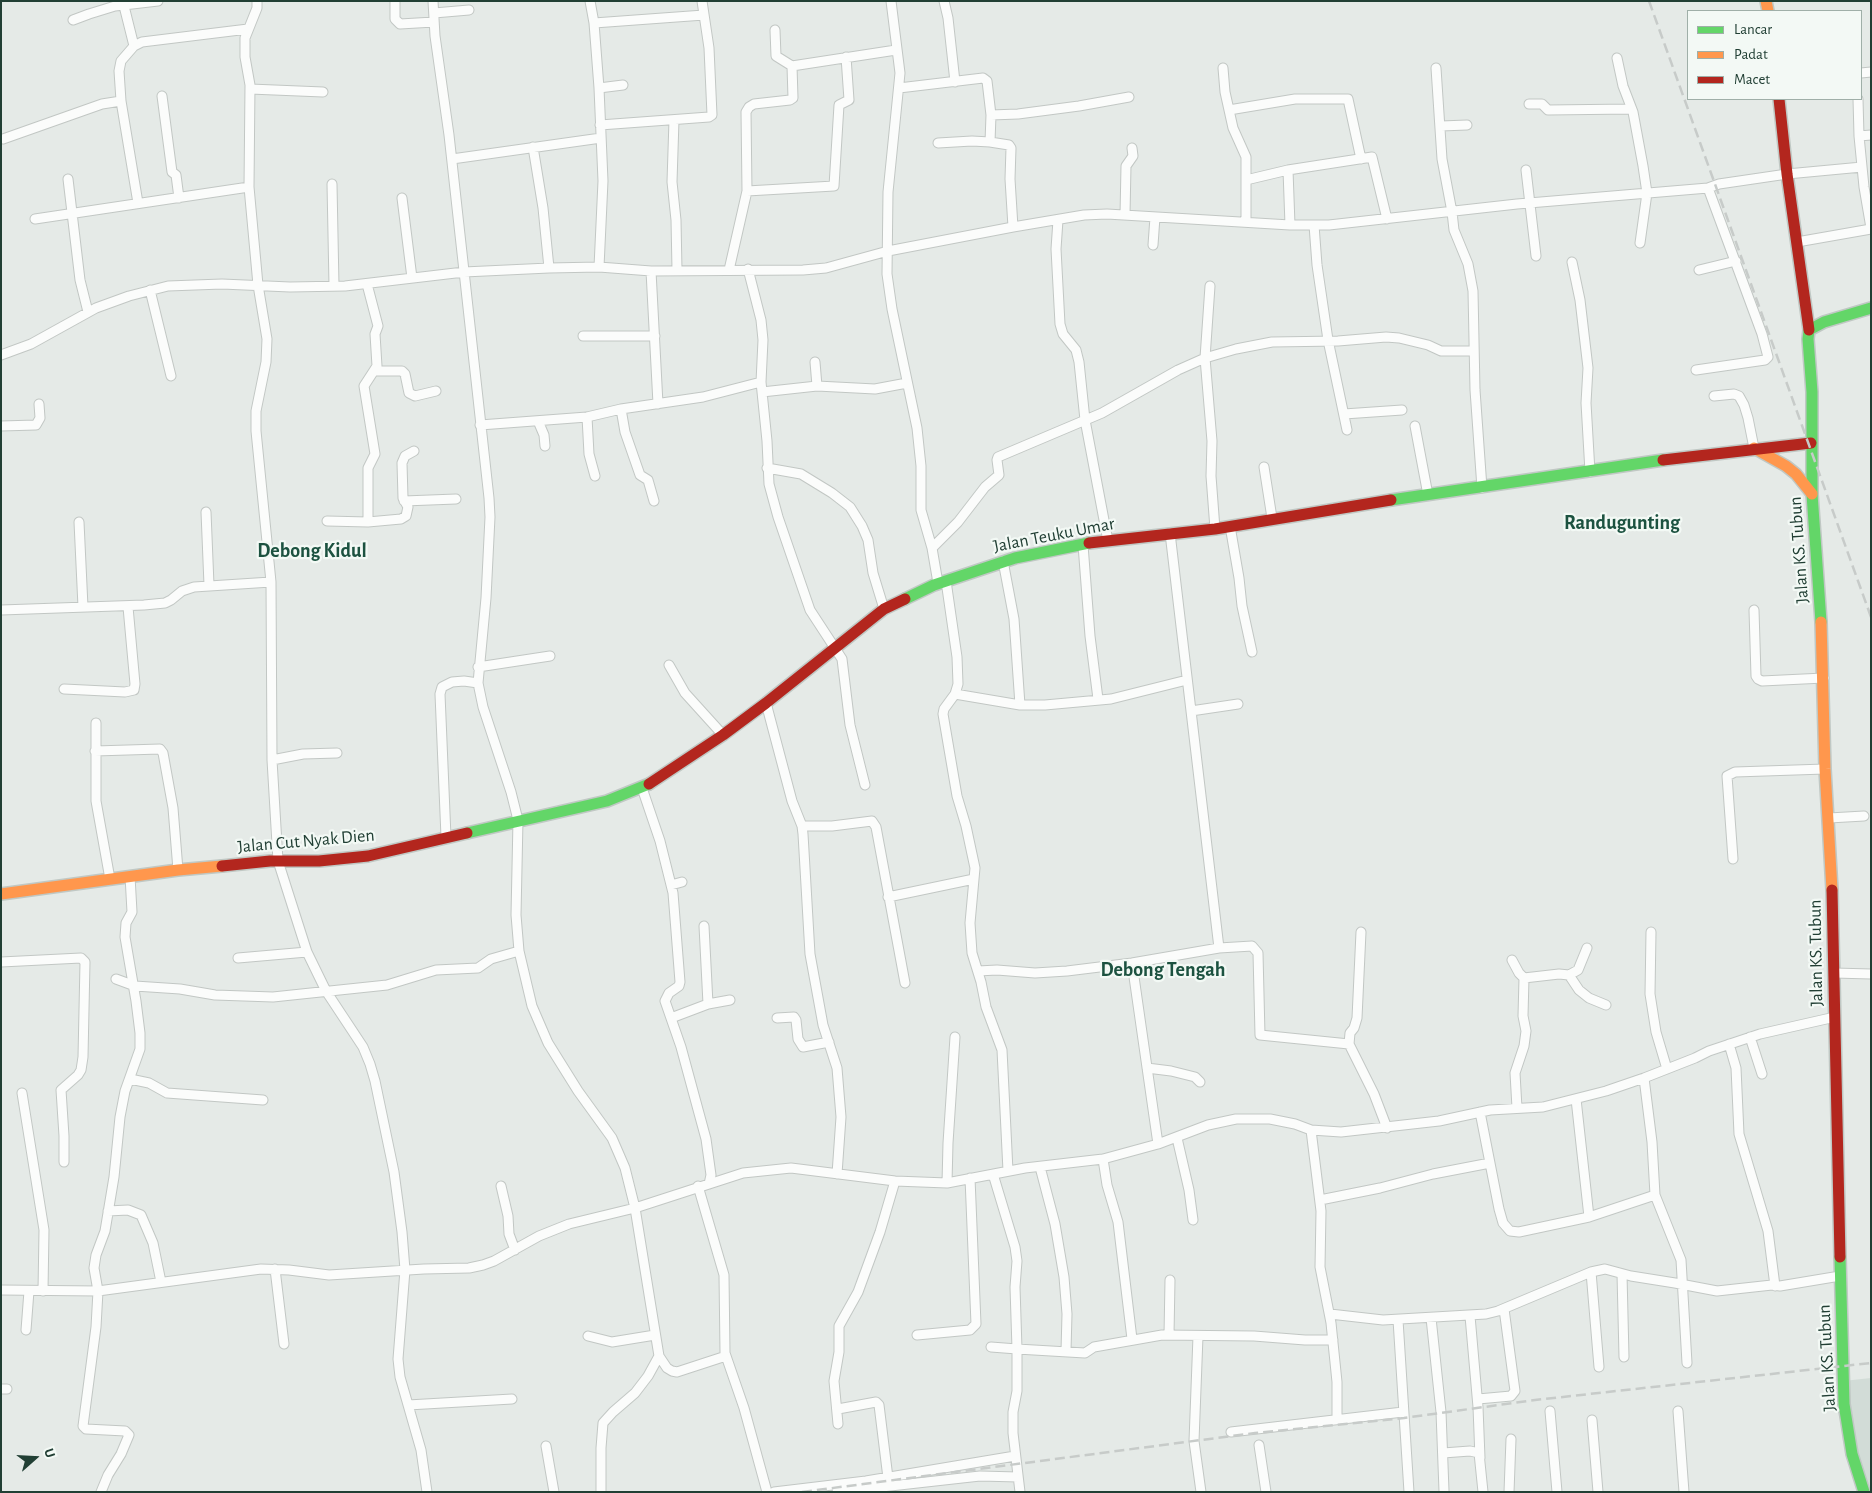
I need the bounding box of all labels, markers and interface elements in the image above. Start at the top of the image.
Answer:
legend [1687,10,1862,100]
text: Lancar [1734,22,1772,37]
text: Padat [1734,47,1768,62]
text: Macet [1734,72,1770,87]
street label: Jalan KS. Tubun [1784,496,1814,604]
district label: Randugunting [1564,511,1680,535]
street label: Jalan Teuku Umar [992,513,1116,557]
district label: Debong Kidul [257,539,367,563]
street label: Jalan Cut Nyak Dien [237,824,375,858]
street label: Jalan KS. Tubun [1804,899,1828,1007]
district label: Debong Tengah [1100,958,1226,982]
street label: Jalan KS. Tubun [1813,1304,1841,1412]
north arrow [10,1433,60,1483]
text: U [41,1447,57,1460]

